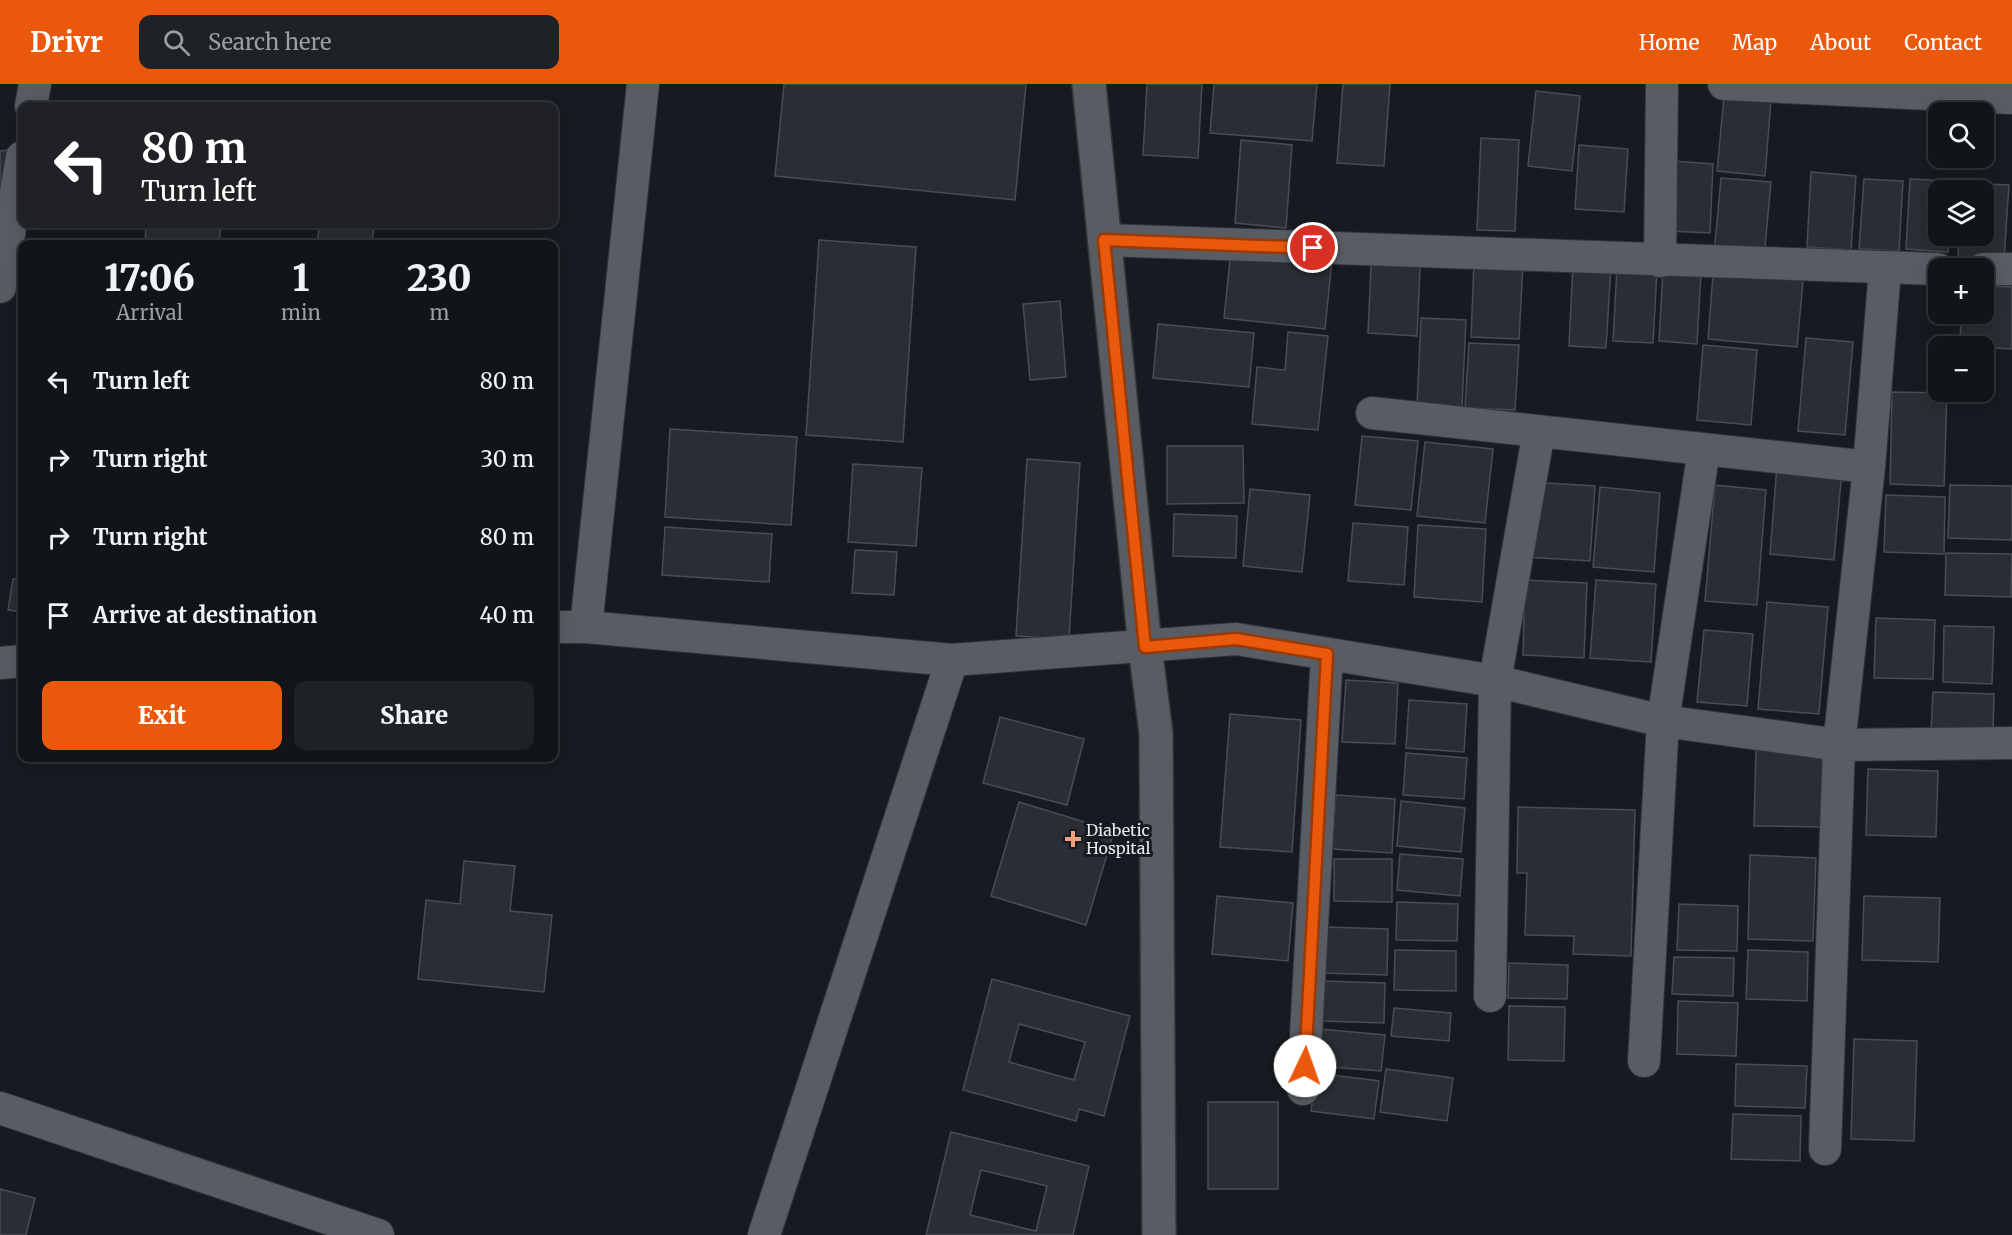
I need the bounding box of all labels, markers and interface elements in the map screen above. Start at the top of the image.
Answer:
search box [139,15,559,69]
text: Drivr [30,24,103,60]
icon: search [160,26,193,59]
text: Search here [208,28,331,56]
text: Home [1639,29,1699,56]
text: Map [1732,29,1777,56]
text: About [1810,29,1871,56]
text: Contact [1904,29,1982,56]
map controls [1928,102,1994,402]
button: search [1928,102,1994,168]
text: 80 m [141,122,247,174]
icon: left [42,126,120,204]
text: Turn left [141,174,256,208]
button: layers [1928,180,1994,246]
pin [1287,222,1338,273]
icon: arrive [1296,231,1329,264]
text: 17:06 [104,256,195,301]
text: 1 [292,256,309,301]
text: 230 [407,256,472,301]
button: + [1928,258,1994,324]
text: Arrival [116,300,183,325]
text: min [281,300,321,325]
text: m [429,300,449,325]
button: − [1928,336,1994,402]
icon: left [42,365,75,398]
text: Turn left [93,367,190,395]
text: 80 m [480,367,534,395]
icon: right [42,443,75,476]
text: Turn right [93,445,207,473]
text: 30 m [480,445,534,473]
icon: right [42,521,75,554]
text: Turn right [93,523,207,551]
text: 80 m [480,523,534,551]
icon: arrive [42,599,75,632]
text: Arrive at destination [93,601,317,629]
text: 40 m [479,601,534,629]
button: Exit [42,681,282,750]
button: Share [294,681,534,750]
place label: Diabetic Hospital [1086,820,1150,858]
marker: Diabetic Hospital [1064,830,1082,848]
position arrow [1273,1034,1337,1098]

